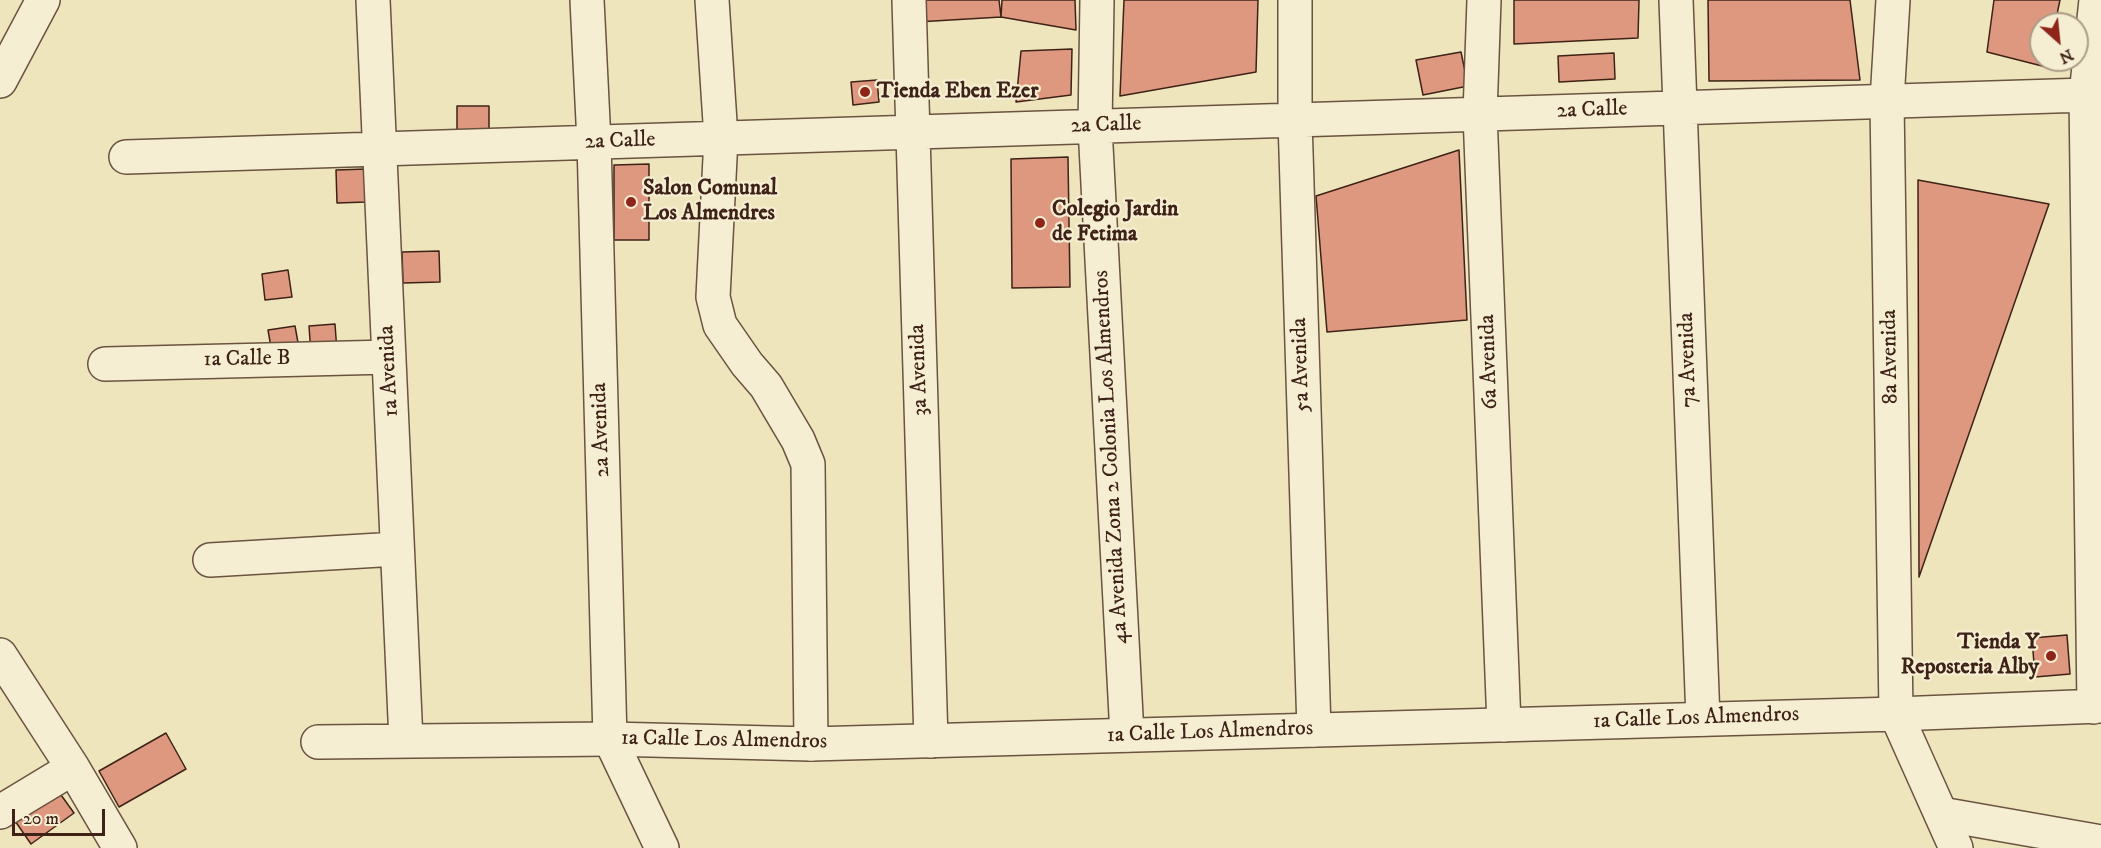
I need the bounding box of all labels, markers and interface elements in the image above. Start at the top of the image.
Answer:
north arrow [2029,12,2089,72]
text: N [2056,44,2077,68]
place label: Tienda Eben Ezer [877,79,1038,105]
marker: Tienda Eben Ezer [858,85,872,99]
street label: 2a Calle [1556,97,1628,125]
street label: 2a Calle [1070,112,1142,140]
street label: 2a Calle [584,128,656,156]
place label: Salon Comunal Los Almendres [643,176,777,228]
marker: Salon Comunal Los Almendres [624,195,638,209]
place label: Colegio Jardin de Fetima [1052,197,1179,248]
marker: Colegio Jardin de Fetima [1033,216,1047,230]
street label: 4a Avenida Zona 2 Colonia Los Almendros [1089,269,1135,645]
street label: 8a Avenida [1877,309,1905,405]
street label: 7a Avenida [1674,312,1704,408]
street label: 6a Avenida [1475,314,1505,410]
street label: 5a Avenida [1287,317,1317,413]
street label: 1a Avenida [374,324,406,418]
street label: 3a Avenida [905,324,935,416]
street label: 1a Calle B [203,346,291,374]
street label: 2a Avenida [587,382,617,478]
place label: Tienda Y Reposteria Alby [1901,630,2039,682]
marker: Tienda Y Reposteria Alby [2044,649,2058,663]
street label: 1a Calle Los Almendros [1592,702,1800,736]
street label: 1a Calle Los Almendros [1106,716,1314,750]
street label: 1a Calle Los Almendros [621,726,827,756]
scale bar [15,797,108,835]
text: 20 m [23,808,59,830]

